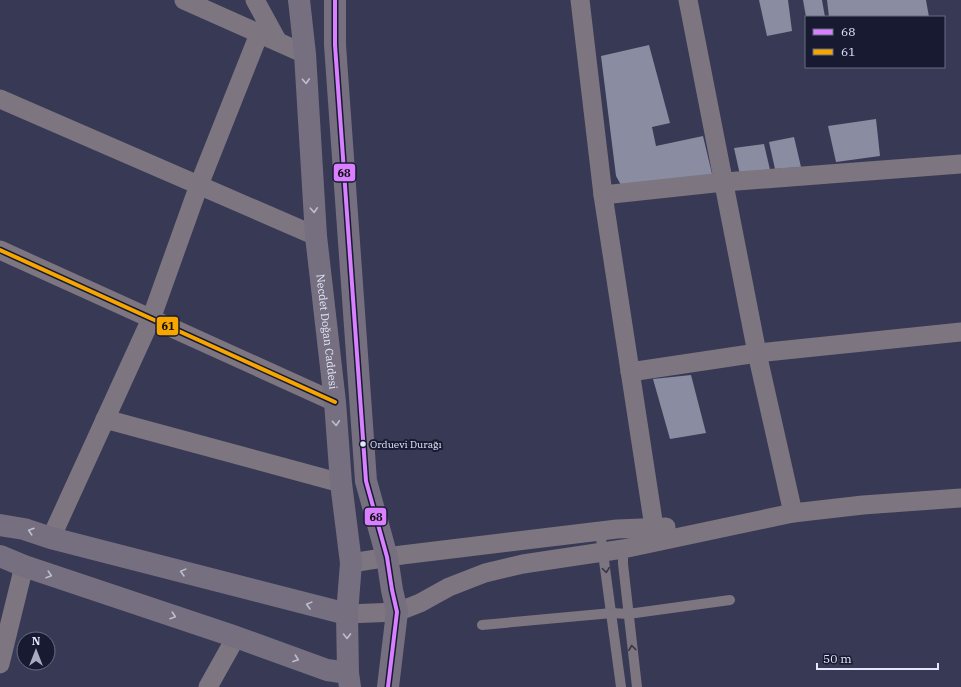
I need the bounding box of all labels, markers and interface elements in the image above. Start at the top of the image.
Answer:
legend [805,16,945,68]
text: 68 [841,24,855,39]
text: 61 [841,44,855,59]
one-way arrow [302,78,311,84]
line badge: 68 [333,163,356,182]
text: 68 [337,166,351,180]
one-way arrow [310,207,319,213]
street label: Necdet Doğan Caddesi [313,273,341,391]
line badge: 61 [156,316,179,336]
text: 61 [161,319,175,333]
one-way arrow [332,420,341,426]
place label: Orduevi Durağı [370,438,442,451]
marker: Orduevi Durağı [358,439,368,449]
line badge: 68 [364,507,387,526]
text: 68 [369,510,383,524]
one-way arrow [27,527,34,536]
one-way arrow [601,567,610,573]
one-way arrow [180,568,187,577]
one-way arrow [46,570,53,579]
one-way arrow [306,601,313,609]
one-way arrow [169,611,176,620]
north arrow [16,631,56,671]
one-way arrow [343,633,351,639]
text: N [32,634,41,648]
one-way arrow [628,645,637,651]
scale bar [817,645,938,671]
text: 50 m [823,651,852,666]
one-way arrow [292,654,299,662]

